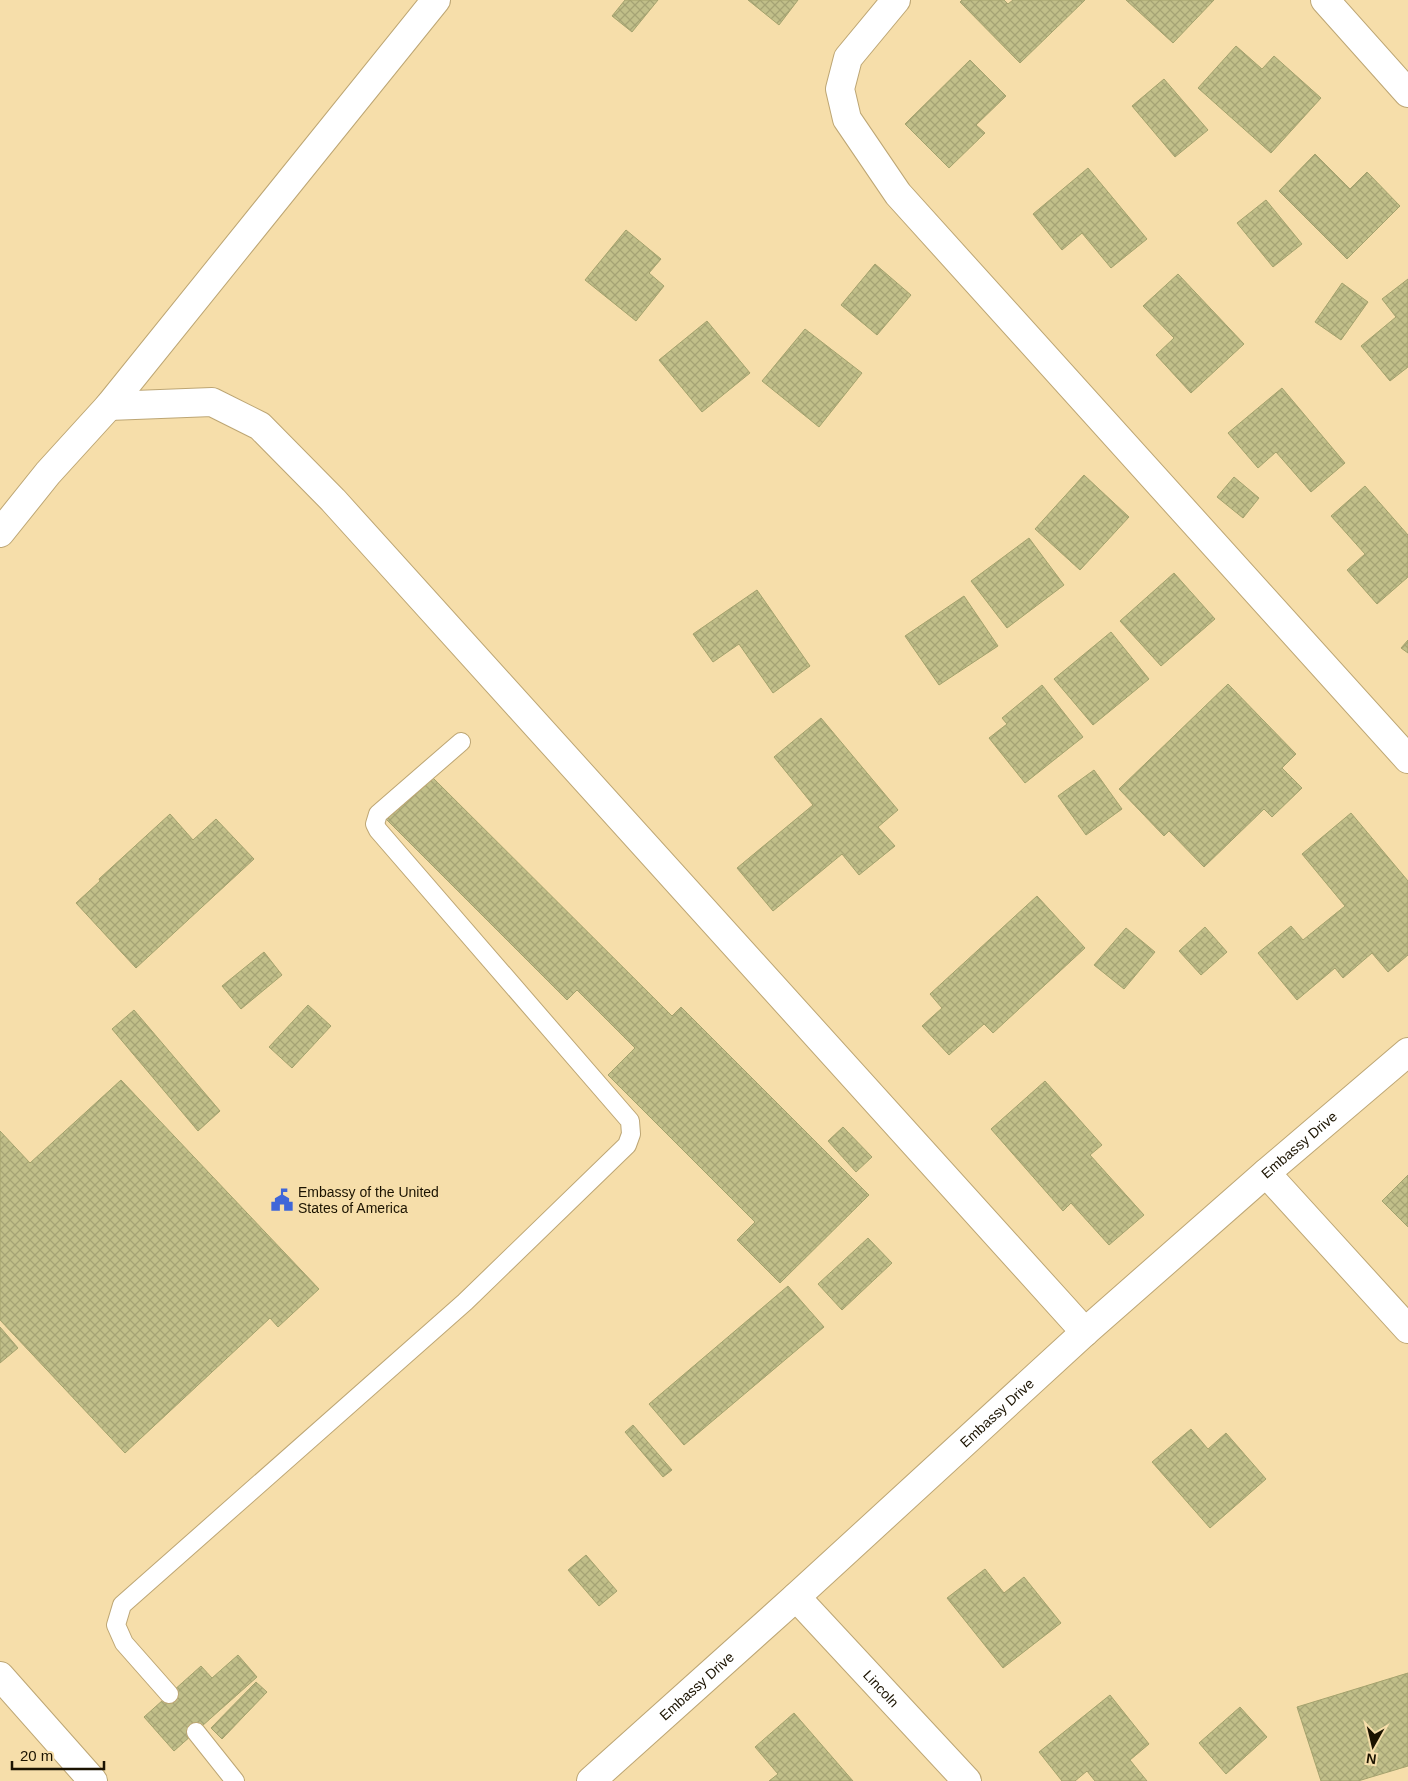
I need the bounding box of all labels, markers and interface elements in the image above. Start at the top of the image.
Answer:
street label: Embassy Drive [1258,1108,1340,1181]
place label: Embassy of the United States of America [298,1184,439,1216]
public building icon: Embassy of the United States of America [269,1187,295,1213]
street label: Embassy Drive [957,1375,1037,1451]
street label: Embassy Drive [656,1649,737,1724]
street label: Lincoln [860,1667,902,1710]
north arrow [1348,1721,1398,1771]
scale bar [12,1738,105,1770]
text: 20 m [20,1747,53,1764]
text: N [1365,1750,1377,1768]

